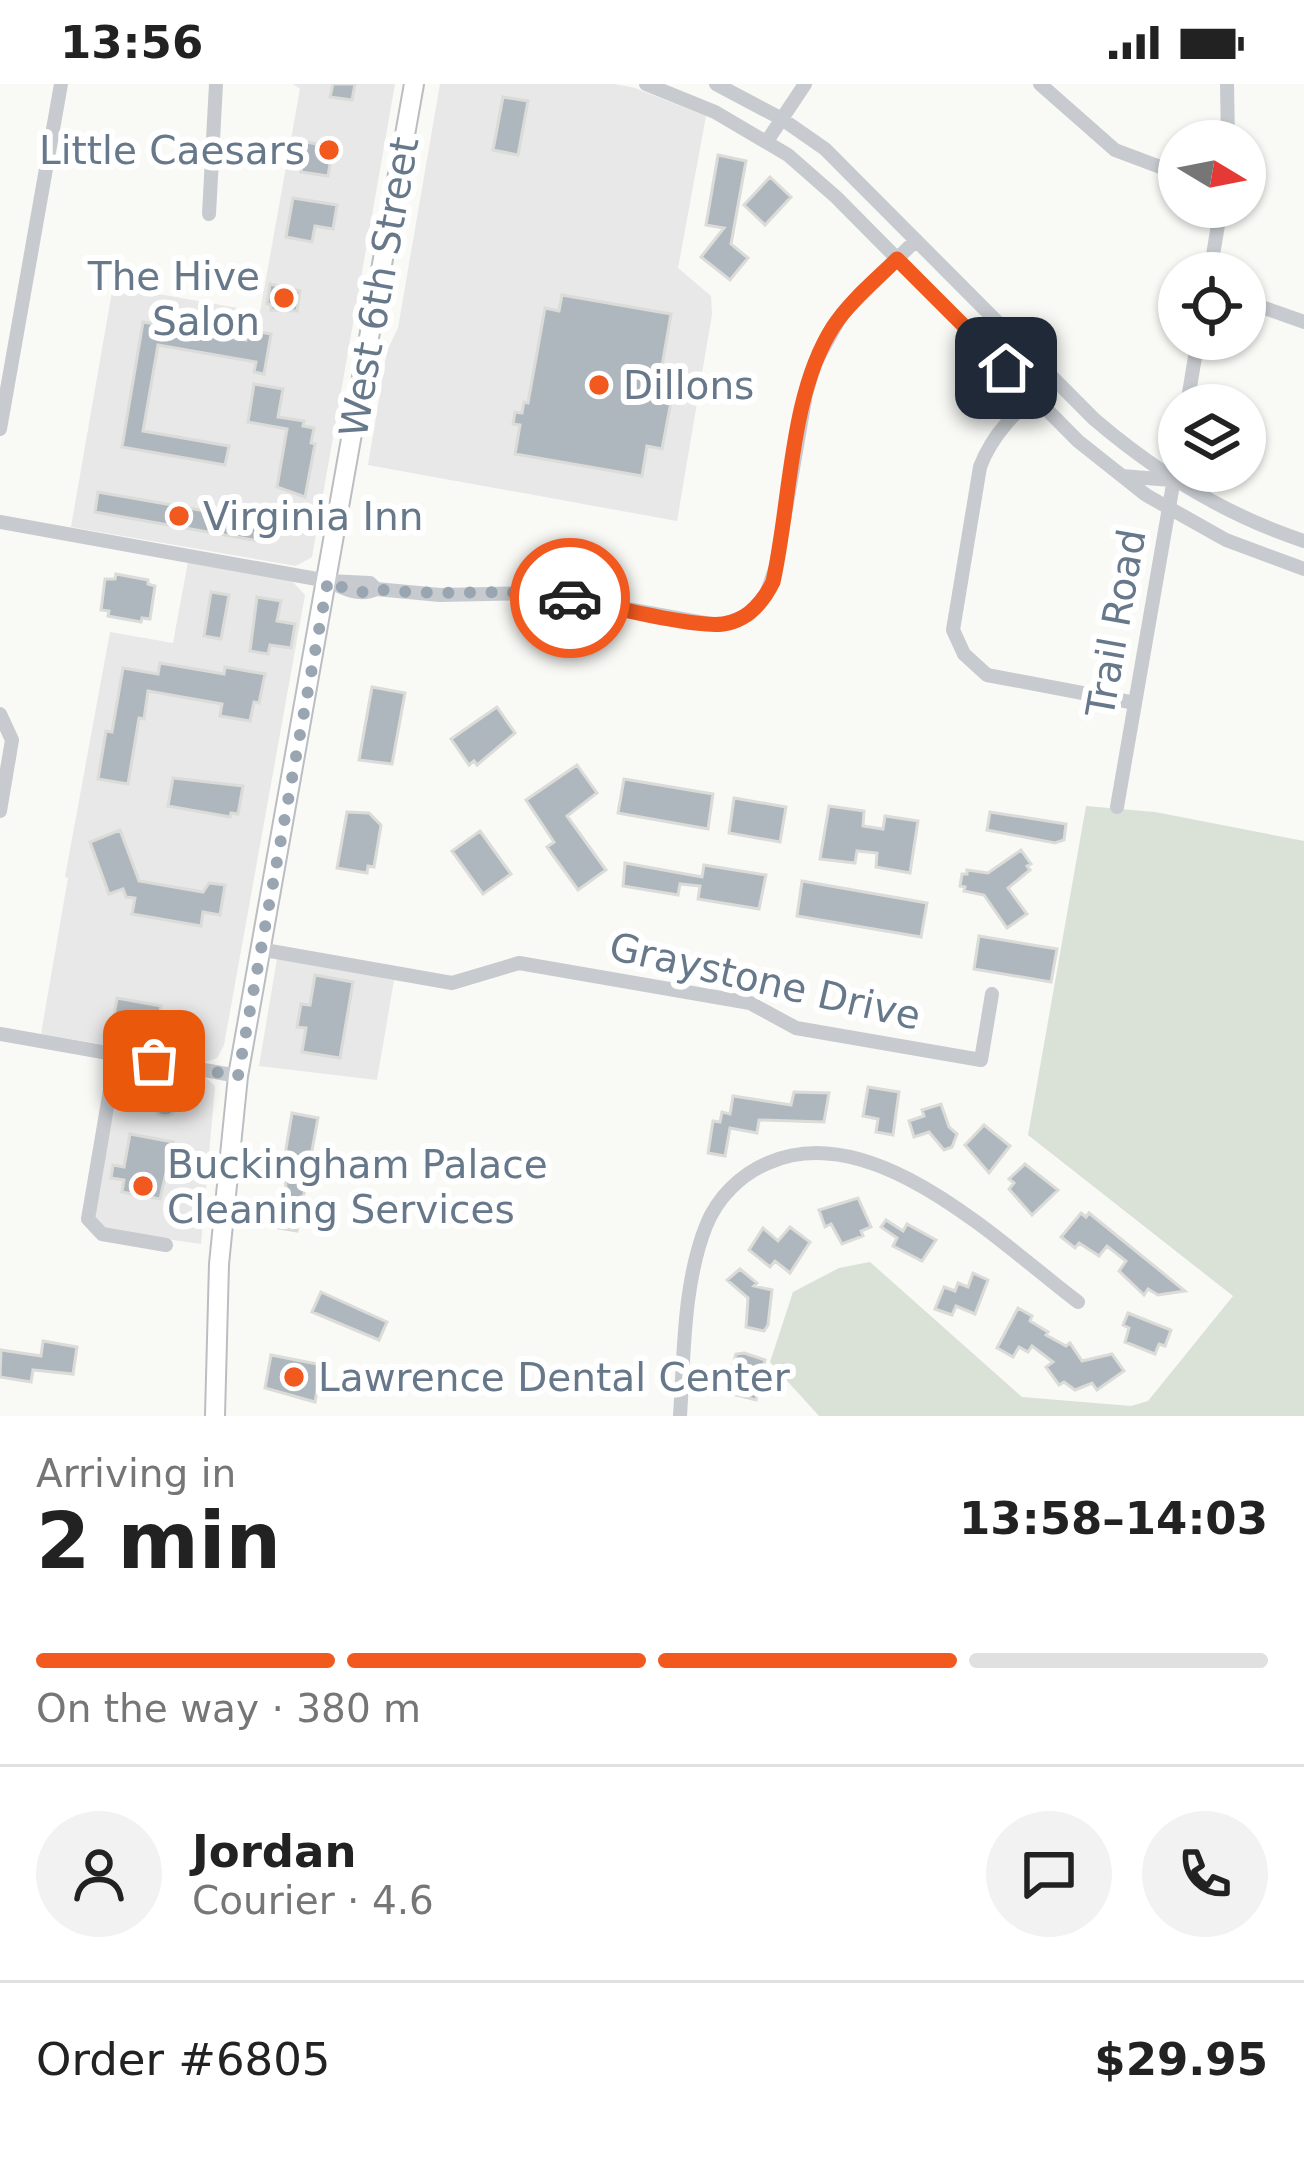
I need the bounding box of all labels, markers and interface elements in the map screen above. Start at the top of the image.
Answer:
text: 13:56 [60,16,203,69]
north arrow [1158,120,1266,228]
map controls [1158,120,1266,492]
place label: Little Caesars [39,128,305,173]
street label: West 6th Street [330,133,428,441]
marker: Little Caesars [316,137,342,163]
button: locate [1158,252,1266,360]
place label: The Hive Salon [87,254,260,344]
marker: The Hive Salon [271,285,297,311]
pin [955,317,1057,419]
icon: home [973,335,1039,401]
place label: Dillons [623,363,754,408]
marker: Dillons [586,372,612,398]
button: layers [1158,384,1266,492]
place label: Virginia Inn [203,494,423,539]
marker: Virginia Inn [166,503,192,529]
street label: Trail Road [1077,526,1155,721]
courier [510,538,630,658]
icon: car [537,565,603,631]
street label: Graystone Drive [605,923,925,1039]
pin [103,1010,205,1112]
icon: bag [121,1028,187,1094]
place label: Buckingham Palace Cleaning Services [167,1142,548,1232]
marker: Buckingham Palace Cleaning Services [130,1173,156,1199]
place label: Lawrence Dental Center [318,1355,791,1400]
marker: Lawrence Dental Center [281,1364,307,1390]
text: Arriving in [36,1451,236,1496]
text: 13:58–14:03 [959,1492,1268,1545]
text: 2 min [36,1496,281,1586]
text: On the way · 380 m [36,1686,421,1731]
button: person [36,1811,162,1937]
button: chat [986,1811,1112,1937]
button: phone [1142,1811,1268,1937]
text: Jordan [192,1825,356,1878]
text: Courier · 4.6 [192,1878,434,1923]
text: Order #6805 [36,2033,330,2086]
text: $29.95 [1094,2033,1268,2086]

